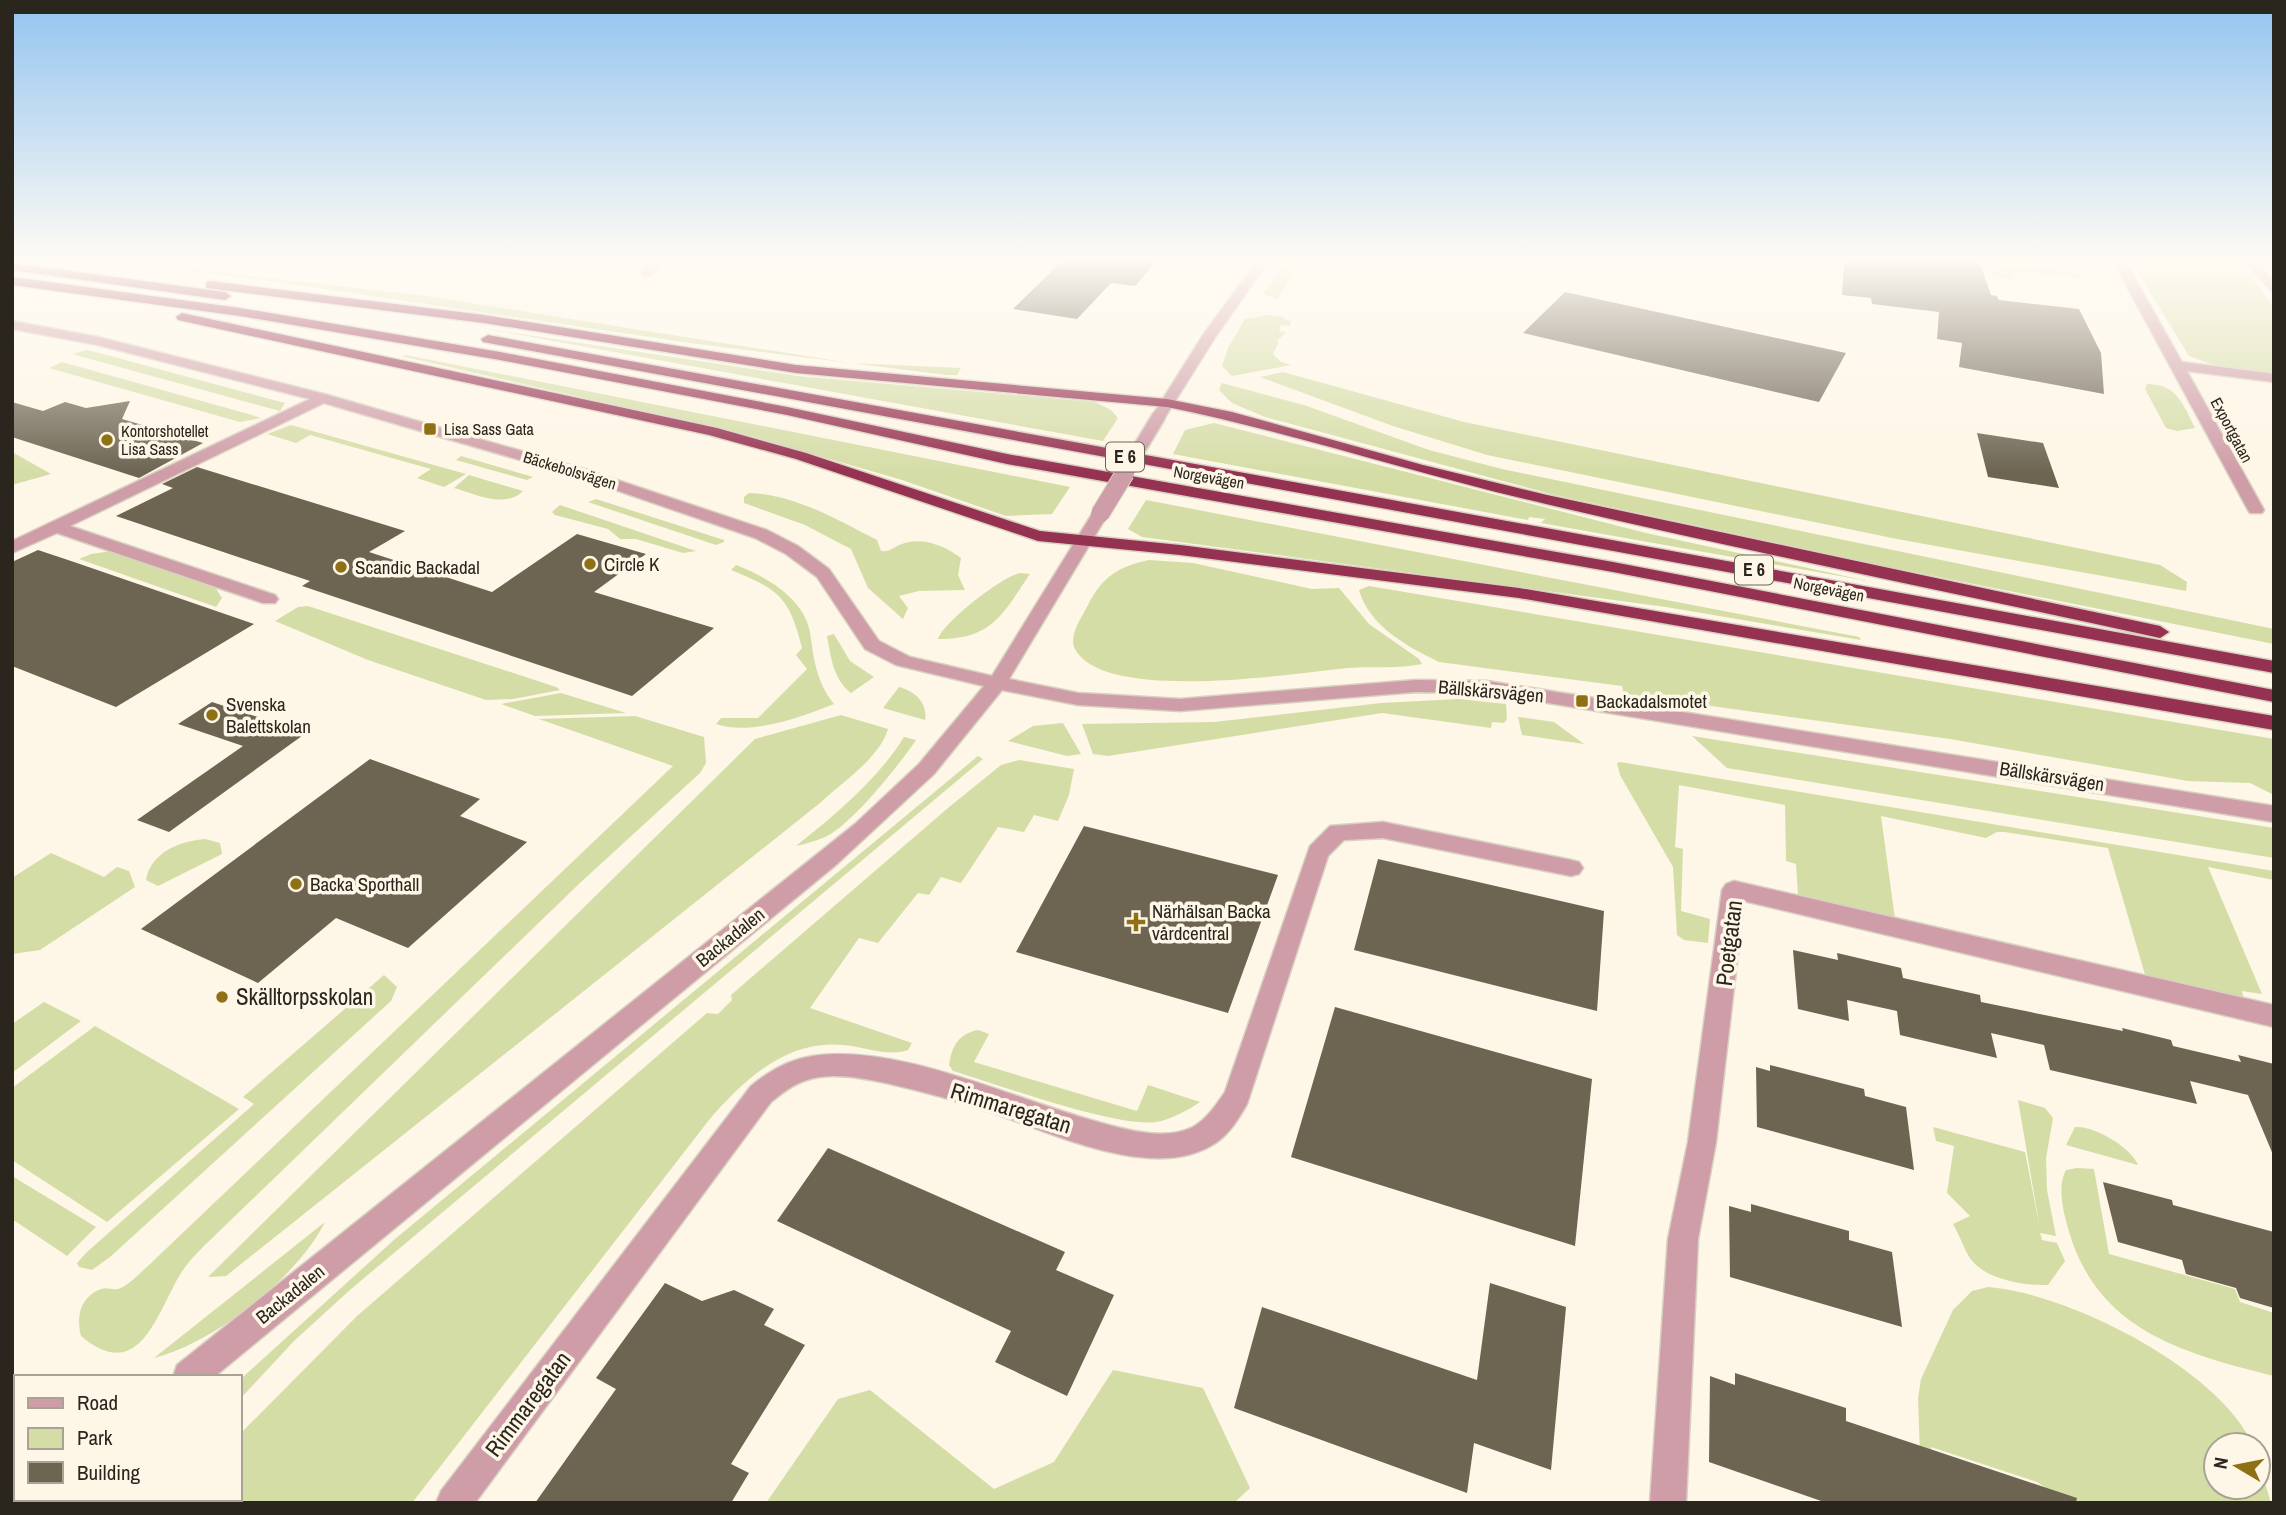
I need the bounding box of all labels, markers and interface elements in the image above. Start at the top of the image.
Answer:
street label: Exportgatan [2206,394,2258,466]
place label: Lisa Sass Gata [444,418,534,440]
place label: Kontorshotellet Lisa Sass [121,420,209,460]
marker: Lisa Sass Gata [422,421,438,437]
marker: Kontorshotellet Lisa Sass [99,432,115,448]
road number: E 6 [1106,443,1144,472]
street label: Bäckebolsvägen [521,445,619,495]
street label: Norgevägen [1172,460,1246,494]
place label: Circle K [604,551,660,577]
place label: Scandic Backadal [355,554,480,580]
marker: Circle K [582,556,598,572]
road number: E 6 [1735,556,1773,584]
marker: Scandic Backadal [333,559,349,575]
street label: Norgevägen [1792,571,1866,607]
street label: Bällskärsvägen [1437,673,1545,709]
place label: Backadalsmotet [1596,688,1708,714]
place label: Svenska Balettskolan [226,691,311,739]
marker: Backadalsmotet [1574,693,1590,709]
marker: Svenska Balettskolan [204,707,220,723]
street label: Bällskärsvägen [1998,755,2106,797]
place label: Backa Sporthall [310,871,419,897]
marker: Backa Sporthall [288,876,304,892]
place label: Närhälsan Backa vårdcentral [1152,898,1271,946]
street label: Poetgatan [1708,898,1749,988]
street label: Backadalen [690,901,770,973]
marker: Närhälsan Backa vårdcentral [1126,912,1146,932]
place label: Skälltorpsskolan [236,981,373,1012]
marker: Skälltorpsskolan [214,989,230,1005]
street label: Rimmaregatan [947,1074,1075,1141]
street label: Backadalen [250,1258,330,1330]
street label: Rimmaregatan [478,1345,578,1463]
legend [14,1375,242,1501]
text: Road [77,1388,118,1417]
text: Park [77,1423,113,1452]
north arrow [2202,1431,2272,1501]
text: N [2206,1455,2234,1471]
text: Building [77,1458,141,1487]

